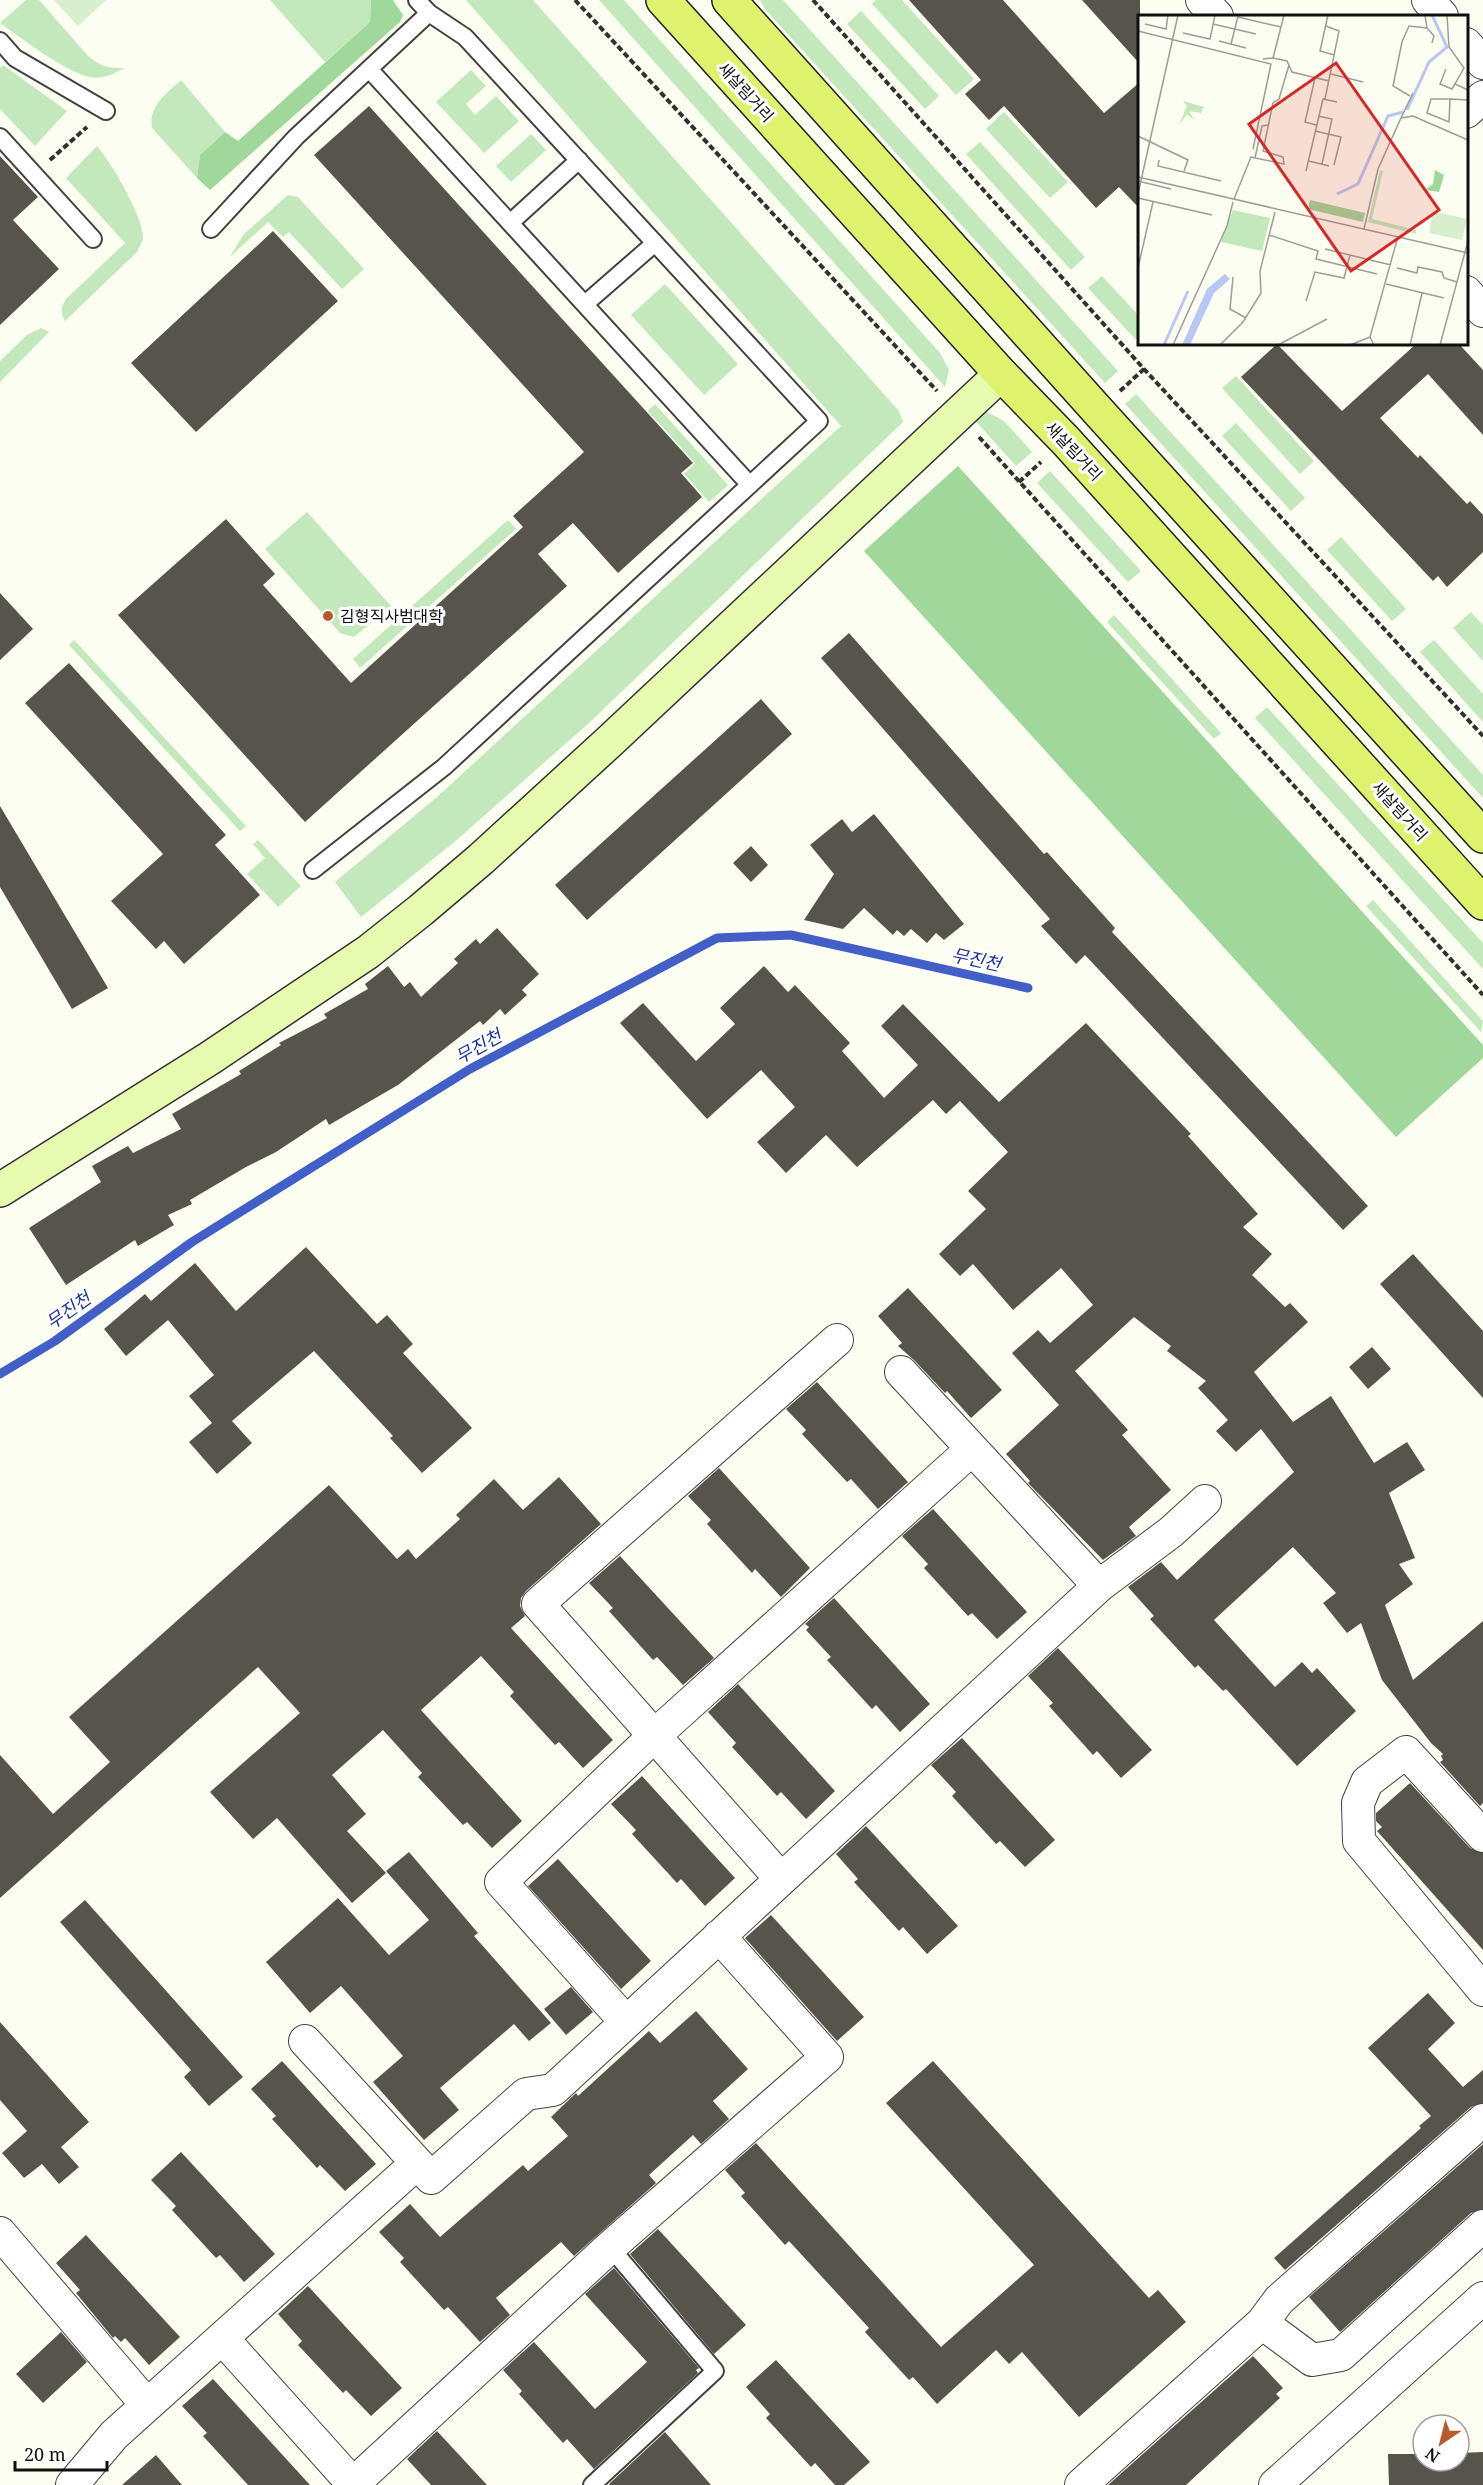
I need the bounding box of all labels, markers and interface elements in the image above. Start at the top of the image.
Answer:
inset map [1138,15,1468,345]
street label: 새살림거리 [713,57,779,127]
street label: 새살림거리 [1041,417,1107,485]
place label: 김형직사범대학 [340,605,443,627]
marker: 김형직사범대학 [321,609,335,623]
street label: 새살림거리 [1367,776,1433,846]
water label: 무진천 [949,942,1005,976]
water label: 무진천 [450,1022,508,1069]
water label: 무진천 [41,1285,97,1334]
north arrow [1411,2413,1471,2473]
scale bar [15,2434,106,2472]
text: 20 m [24,2442,66,2466]
text: N [1421,2442,1444,2468]

